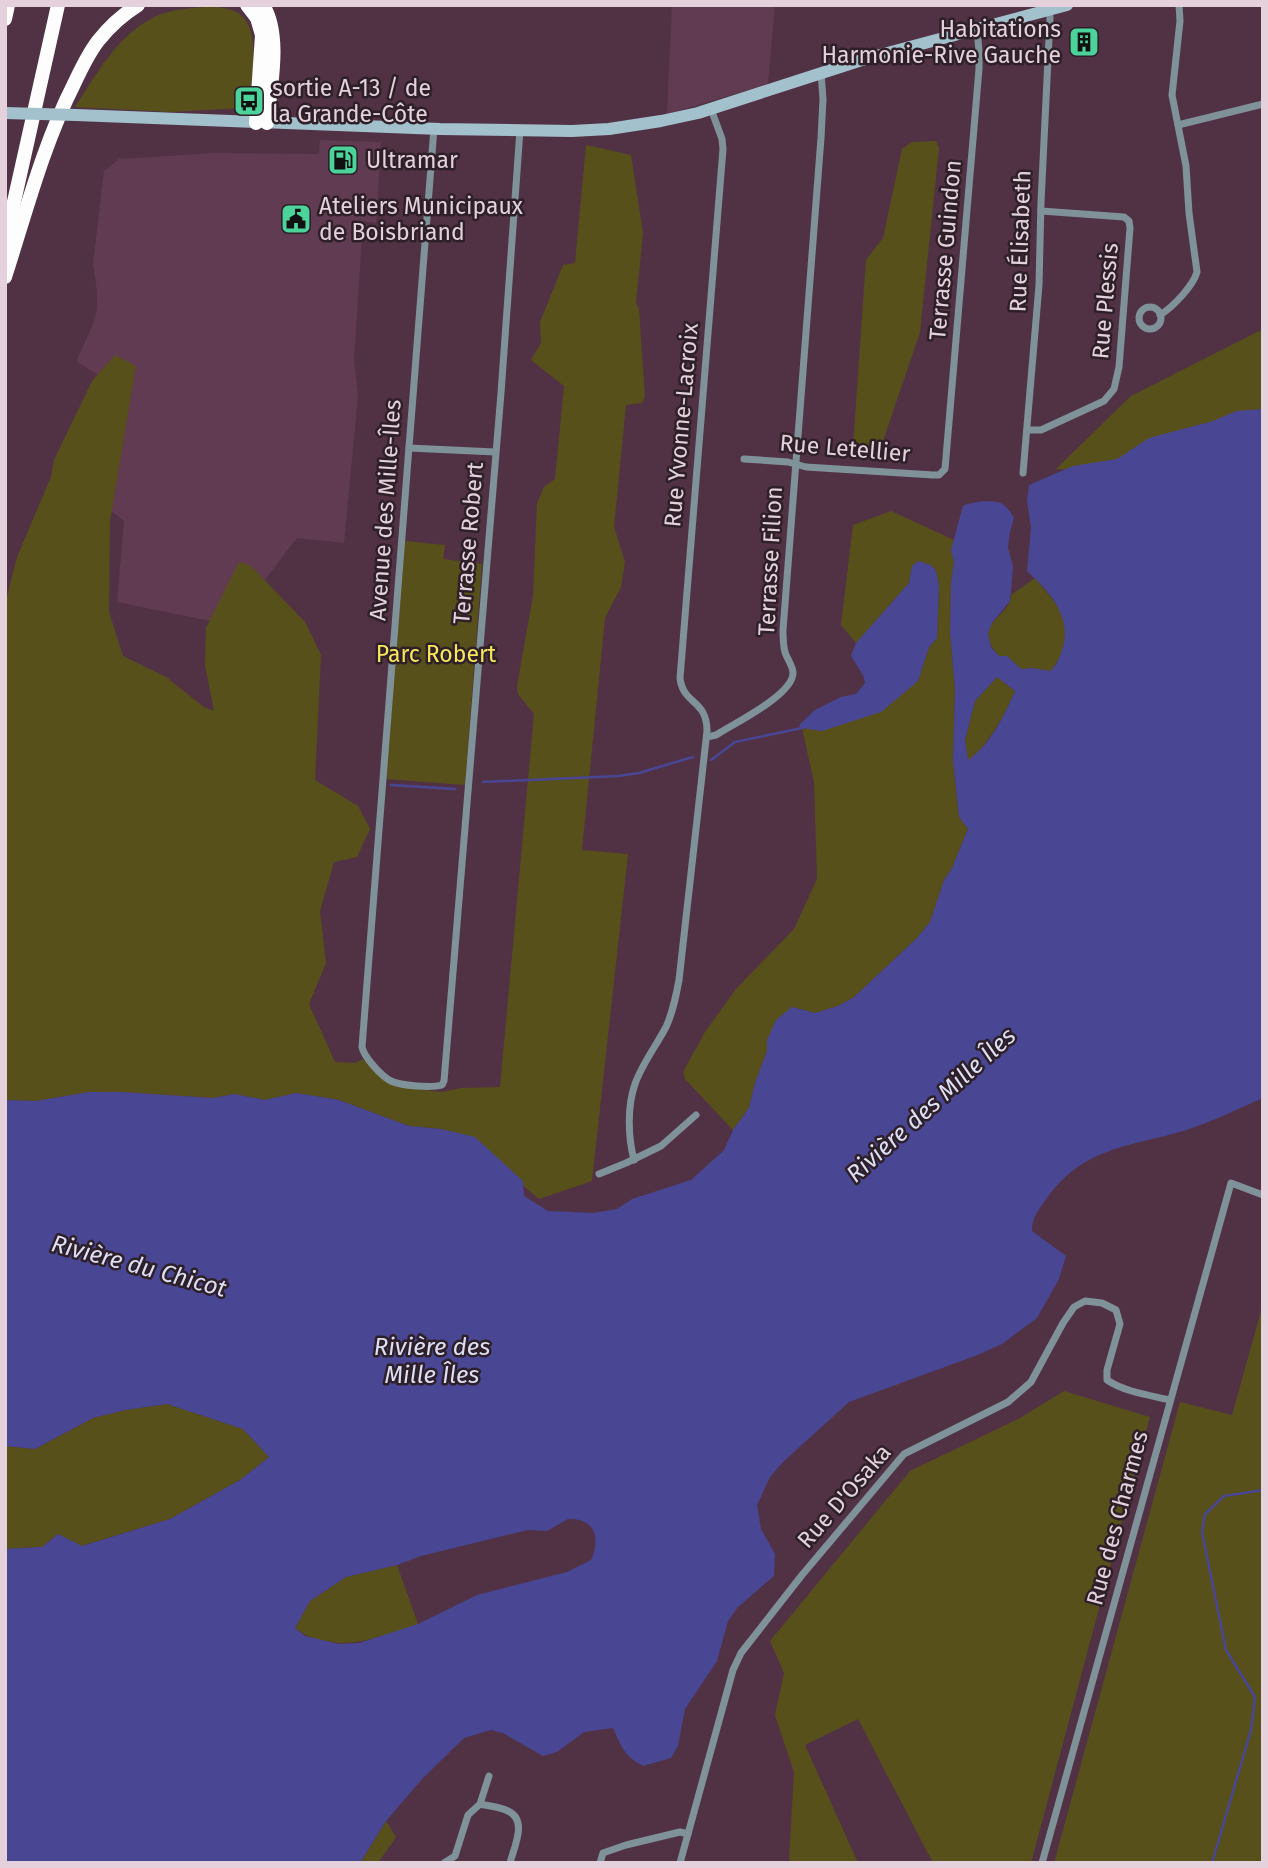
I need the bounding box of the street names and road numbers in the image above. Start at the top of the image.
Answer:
street label: Terrasse Guindon [923,159,967,341]
street label: Rue Élisabeth [1003,169,1036,313]
street label: Rue Plessis [1086,242,1124,360]
street label: Rue Yvonne-Lacroix [658,321,704,528]
street label: Avenue des Mille-Îles [363,398,407,622]
street label: Rue Letellier [778,428,912,468]
street label: Terrasse Robert [447,460,489,625]
street label: Terrasse Filion [752,486,788,636]
street label: Rue des Charmes [1080,1428,1154,1608]
street label: Rue D'Osaka [791,1438,897,1554]

